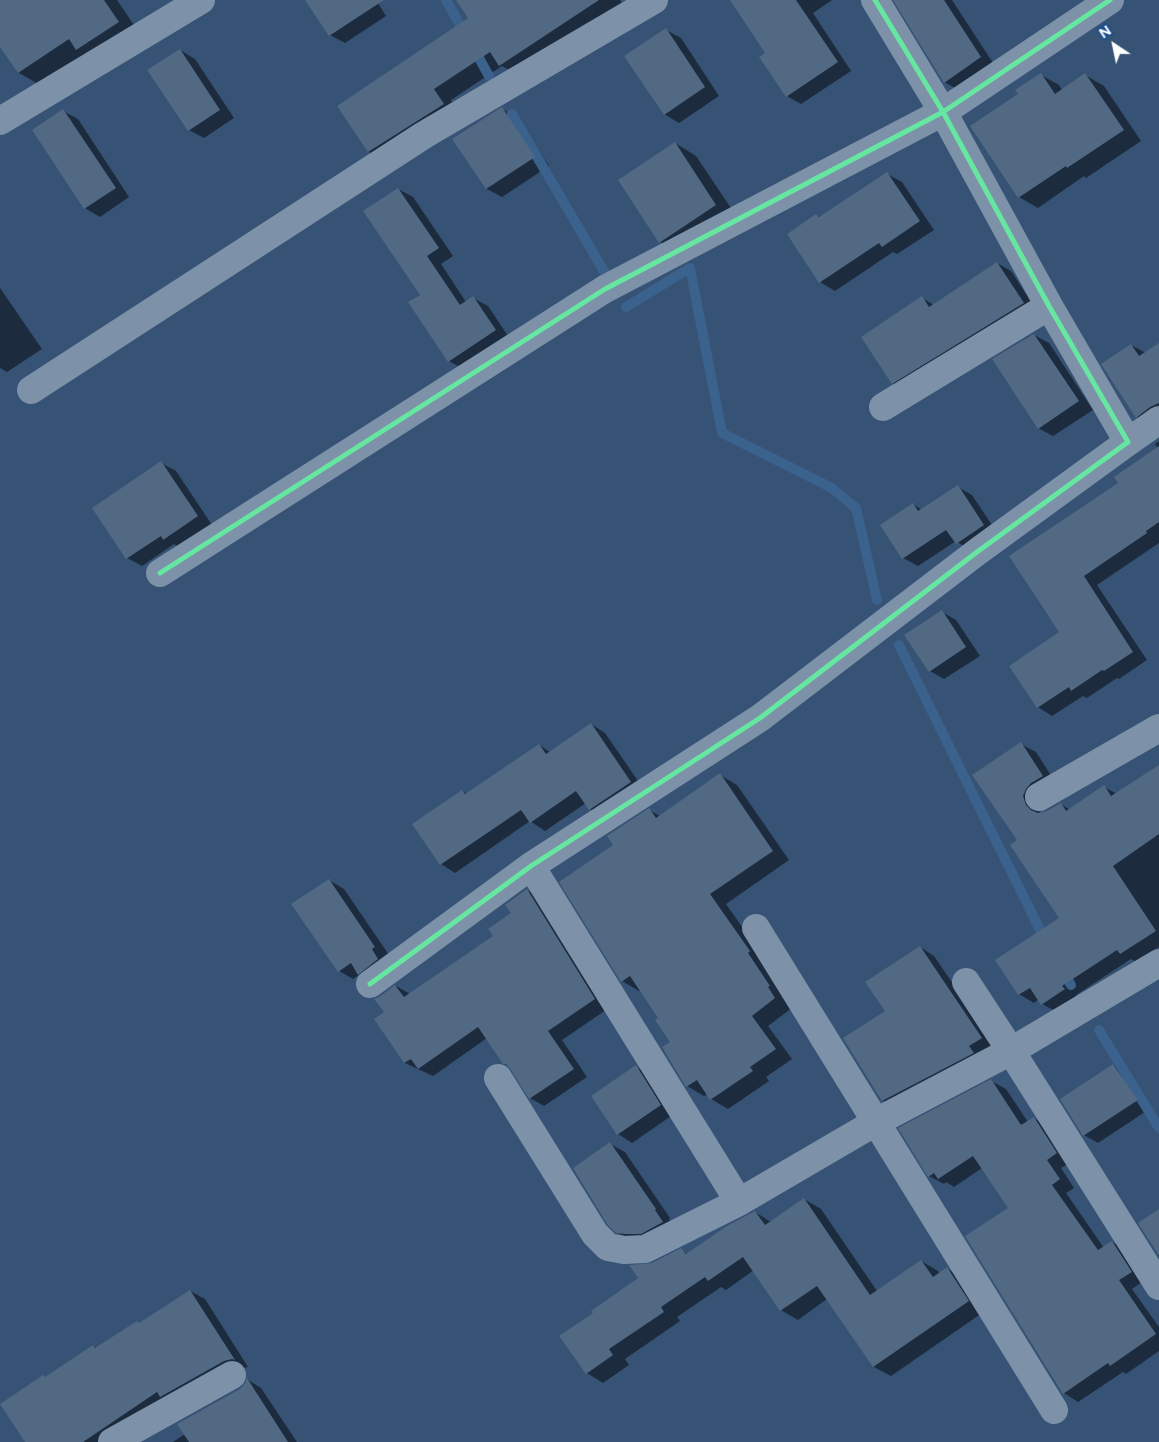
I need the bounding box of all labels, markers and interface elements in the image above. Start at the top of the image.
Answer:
north arrow [1089,20,1139,70]
text: N [1096,22,1115,42]

